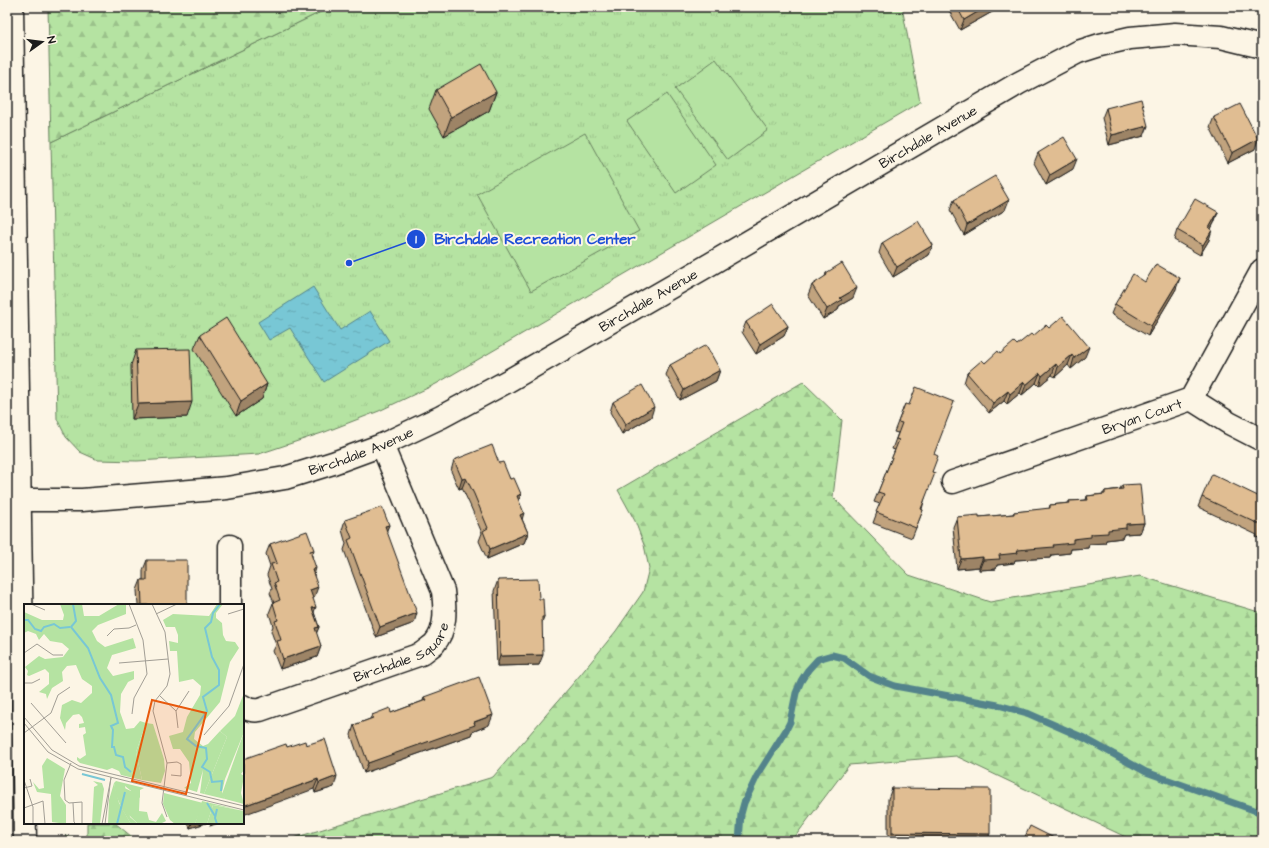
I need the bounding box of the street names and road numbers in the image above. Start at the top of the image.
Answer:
street label: Birchdale Avenue [875,101,982,174]
street label: Birchdale Avenue [596,264,702,337]
street label: Bryan Court [1099,394,1185,440]
street label: Birchdale Avenue [306,422,417,481]
street label: Birchdale Square [351,620,455,688]

